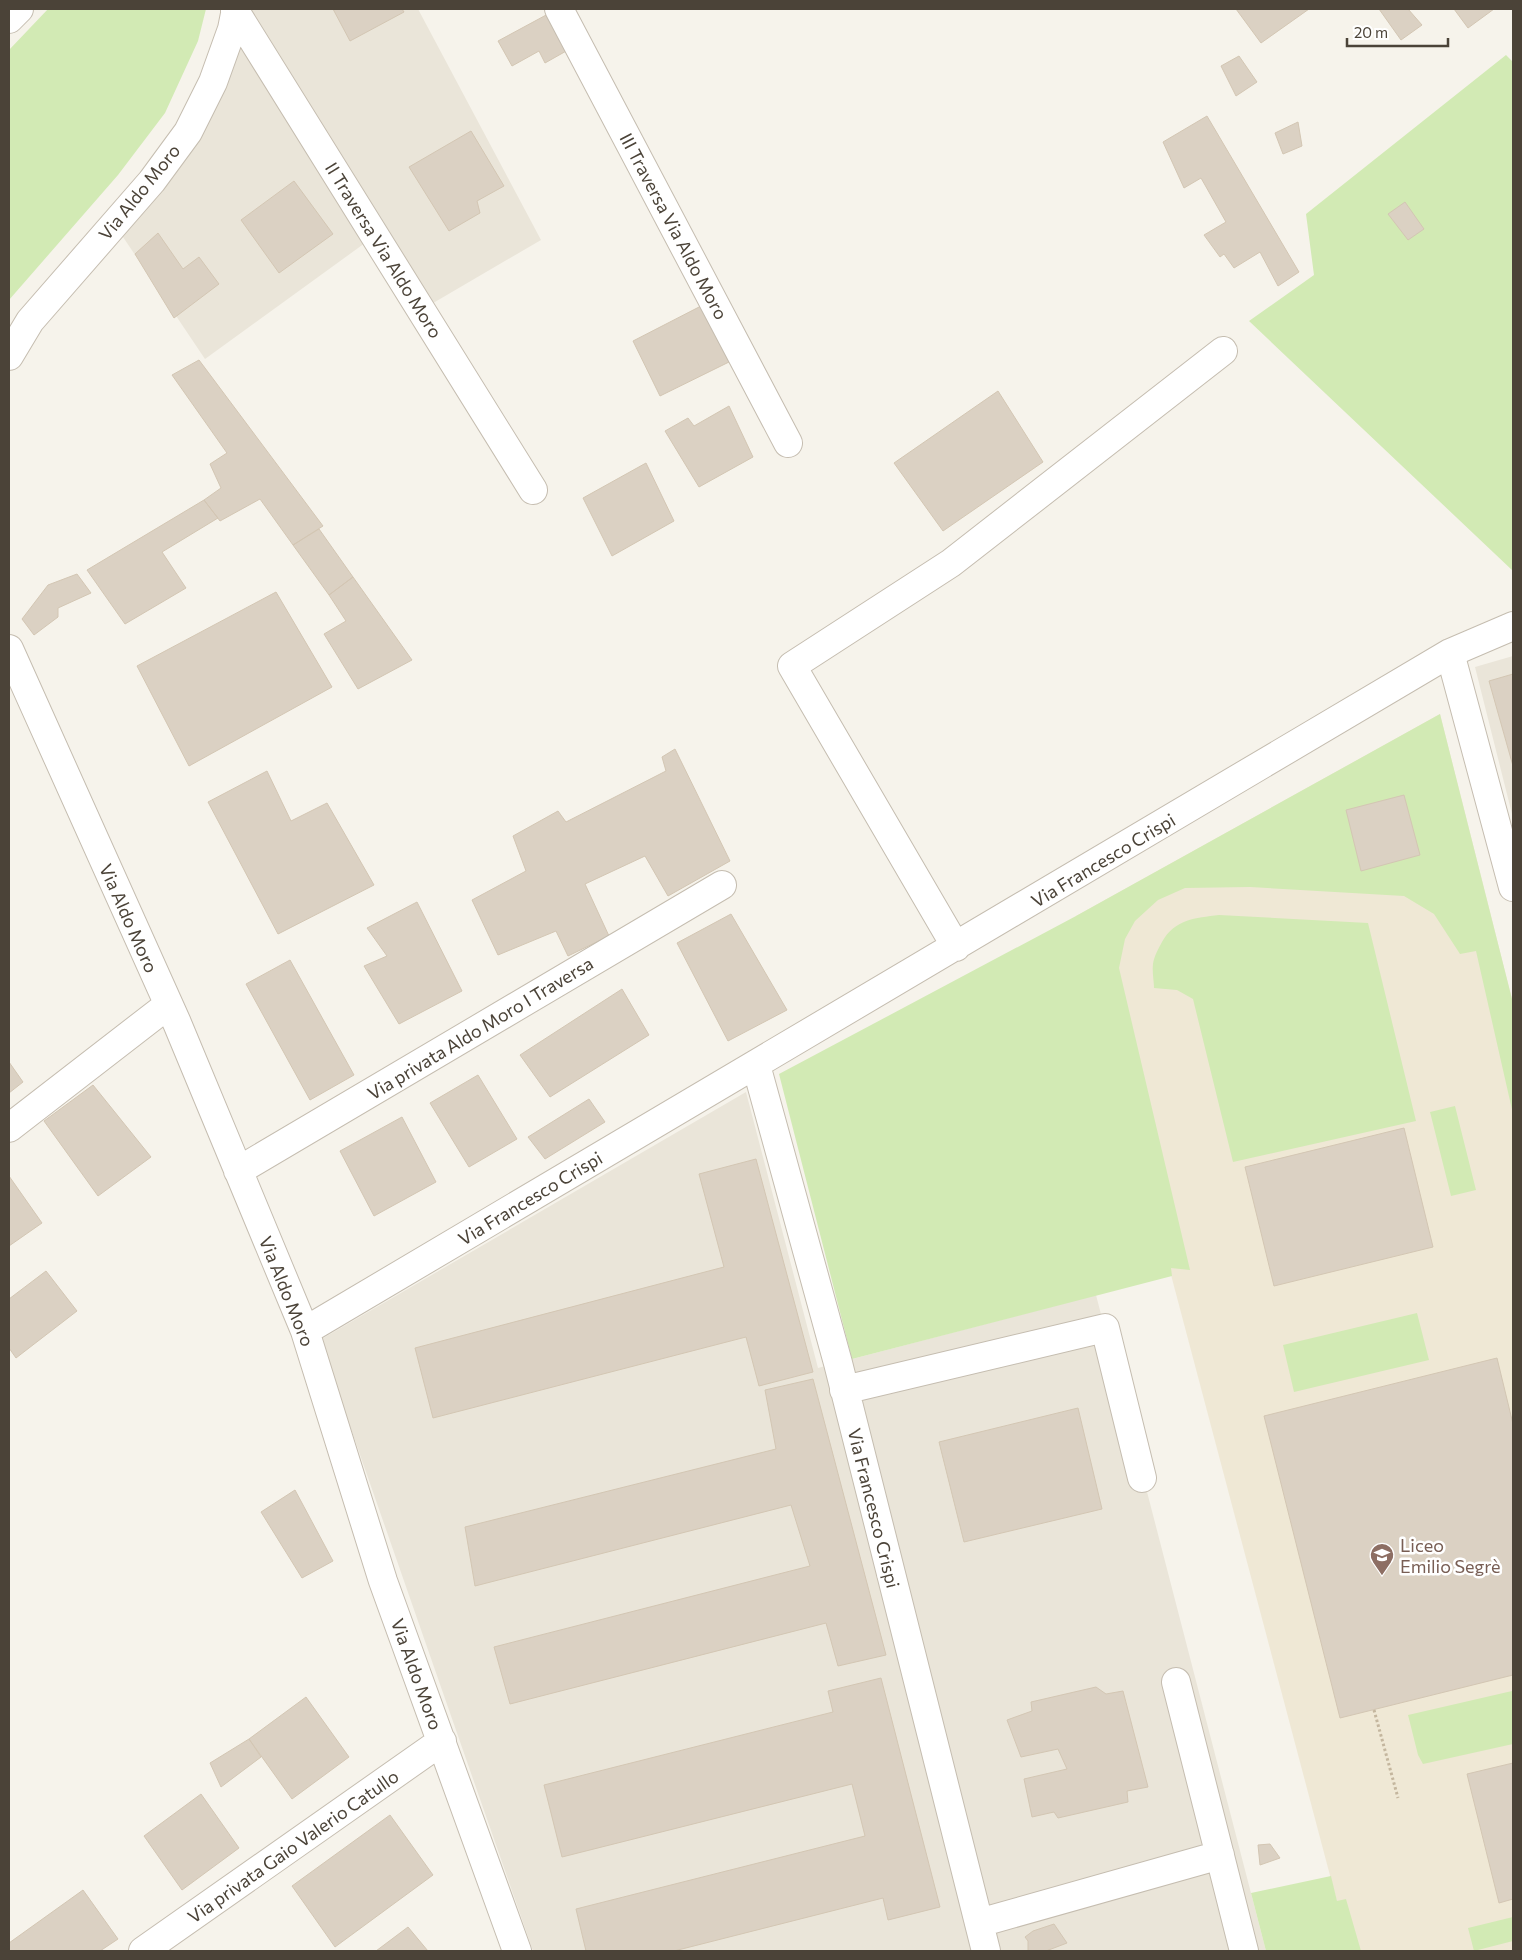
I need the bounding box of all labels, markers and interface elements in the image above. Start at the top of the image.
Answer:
scale bar [1347,15,1448,47]
text: 20 m [1354,23,1388,41]
street label: III Traversa Via Aldo Moro [615,129,733,323]
street label: Via Aldo Moro [94,140,184,244]
street label: II Traversa Via Aldo Moro [321,158,447,342]
street label: Via Francesco Crispi [1027,808,1179,912]
street label: Via Aldo Moro [95,860,163,976]
street label: Via privata Aldo Moro I Traversa [363,952,597,1104]
street label: Via Francesco Crispi [454,1146,606,1250]
street label: Via Aldo Moro [255,1233,319,1349]
street label: Via Francesco Crispi [843,1426,905,1590]
place label: Liceo Emilio Segrè [1400,1534,1501,1577]
school or university icon: Liceo Emilio Segrè [1369,1542,1395,1576]
street label: Via Aldo Moro [387,1615,447,1733]
street label: Via privata Gaio Valerio Catullo [183,1765,403,1927]

